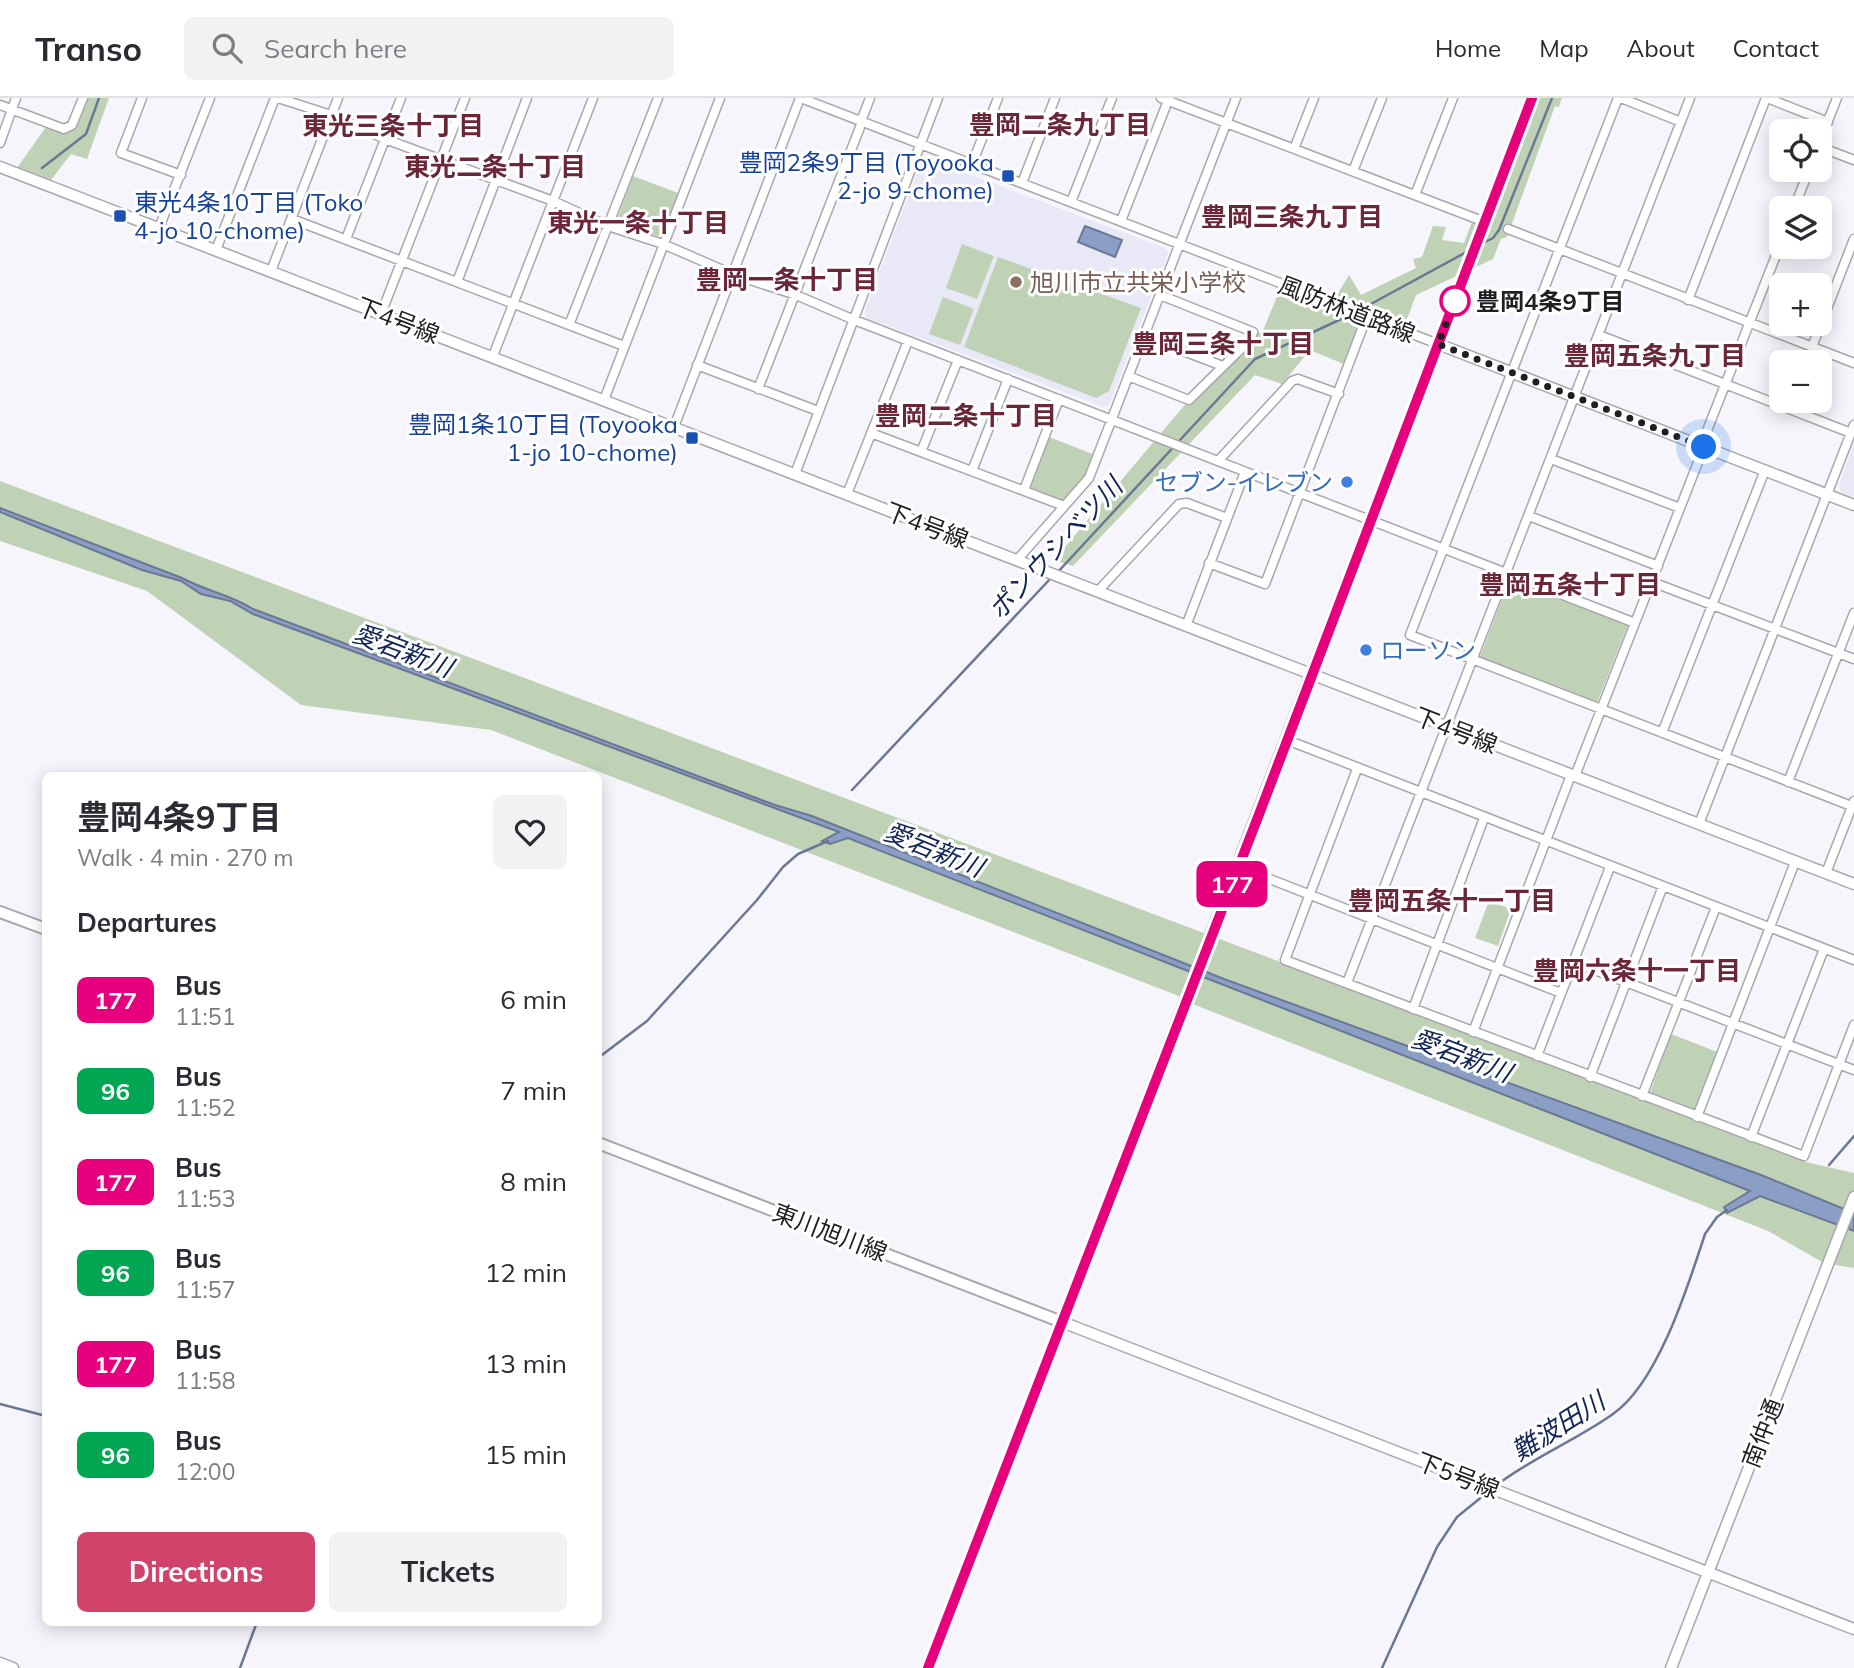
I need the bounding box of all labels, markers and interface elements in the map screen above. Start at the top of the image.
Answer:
search box [184,17,674,80]
text: Transo [35,28,142,69]
icon: search [208,29,246,67]
text: Search here [264,32,407,65]
text: Home [1435,33,1501,63]
text: Map [1539,33,1589,63]
text: About [1627,33,1695,63]
text: Contact [1733,33,1819,63]
district label: 豊岡二条九丁目 [969,108,1151,141]
district label: 東光三条十丁目 [302,109,484,142]
map controls [1769,119,1832,413]
button: locate [1769,119,1832,182]
place label: 豊岡2条9丁目 (Toyooka 2-jo 9-chome) [738,147,994,205]
district label: 東光二条十丁目 [404,150,586,183]
marker: 豊岡2条9丁目 (Toyooka 2-jo 9-chome) [1000,168,1016,184]
place label: 東光4条10丁目 (Toko 4-jo 10-chome) [134,187,363,245]
button: layers [1769,196,1832,259]
district label: 豊岡三条九丁目 [1201,200,1383,233]
district label: 東光一条十丁目 [547,206,729,239]
marker: 東光4条10丁目 (Toko 4-jo 10-chome) [112,208,128,224]
district label: 豊岡一条十丁目 [696,263,878,296]
place label: 旭川市立共栄小学校 [1030,267,1246,297]
street label: 風防林道路線 [1274,269,1420,349]
button: + [1769,273,1832,336]
marker: 旭川市立共栄小学校 [1008,274,1024,290]
marker: 豊岡4条9丁目 [1440,286,1470,316]
place label: 豊岡4条9丁目 [1476,286,1625,316]
street label: 下4号線 [352,291,444,349]
district label: 豊岡三条十丁目 [1132,327,1314,360]
district label: 豊岡五条九丁目 [1564,339,1746,372]
button: − [1769,350,1832,413]
district label: 豊岡二条十丁目 [875,399,1057,432]
place label: 豊岡1条10丁目 (Toyooka 1-jo 10-chome) [408,409,678,467]
your location [1686,429,1721,464]
marker: 豊岡1条10丁目 (Toyooka 1-jo 10-chome) [684,430,700,446]
place label: セブン-イレブン [1155,467,1333,497]
water label: ポンウシベツ川 [981,468,1131,626]
marker: セブン-イレブン [1339,474,1355,490]
street label: 下4号線 [881,496,973,554]
district label: 豊岡五条十丁目 [1479,568,1661,601]
water label: 愛宕新川 [349,616,460,685]
place label: ローソン [1380,635,1476,665]
marker: ローソン [1358,642,1374,658]
street label: 下4号線 [1410,701,1502,759]
button: heart [493,795,567,869]
text: 豊岡4条9丁目 [77,796,282,837]
water label: 愛宕新川 [880,814,991,885]
text: Walk · 4 min · 270 m [77,843,294,872]
line badge: 177 [1192,861,1272,907]
text: 177 [1210,869,1254,899]
district label: 豊岡五条十一丁目 [1348,884,1556,917]
text: Departures [77,906,217,939]
district label: 豊岡六条十一丁目 [1533,954,1741,987]
text: Bus [175,969,221,1002]
text: 6 min [500,983,567,1016]
text: 177 [94,985,137,1015]
text: 11:51 [175,1002,235,1031]
water label: 愛宕新川 [1408,1021,1519,1090]
text: Bus [175,1060,221,1093]
text: 7 min [500,1074,567,1107]
text: 96 [101,1076,130,1106]
text: 11:52 [175,1093,235,1122]
text: Bus [175,1151,221,1184]
text: 8 min [500,1165,567,1198]
text: 177 [94,1167,137,1197]
text: 11:53 [175,1184,235,1213]
street label: 東川旭川線 [769,1196,891,1268]
text: Bus [175,1242,221,1275]
text: 12 min [485,1256,567,1289]
text: 96 [101,1258,130,1288]
text: 11:57 [175,1275,235,1304]
text: Bus [175,1333,221,1366]
text: 13 min [485,1347,567,1380]
text: 177 [94,1349,137,1379]
text: 11:58 [175,1366,235,1395]
water label: 難波田川 [1505,1383,1613,1468]
street label: 南仲通 [1735,1394,1789,1472]
text: Bus [175,1424,221,1457]
text: 15 min [485,1438,567,1471]
text: 96 [101,1440,130,1470]
street label: 下5号線 [1412,1446,1504,1504]
text: 12:00 [175,1457,235,1486]
button: Directions [77,1532,315,1612]
button: Tickets [329,1532,567,1612]

